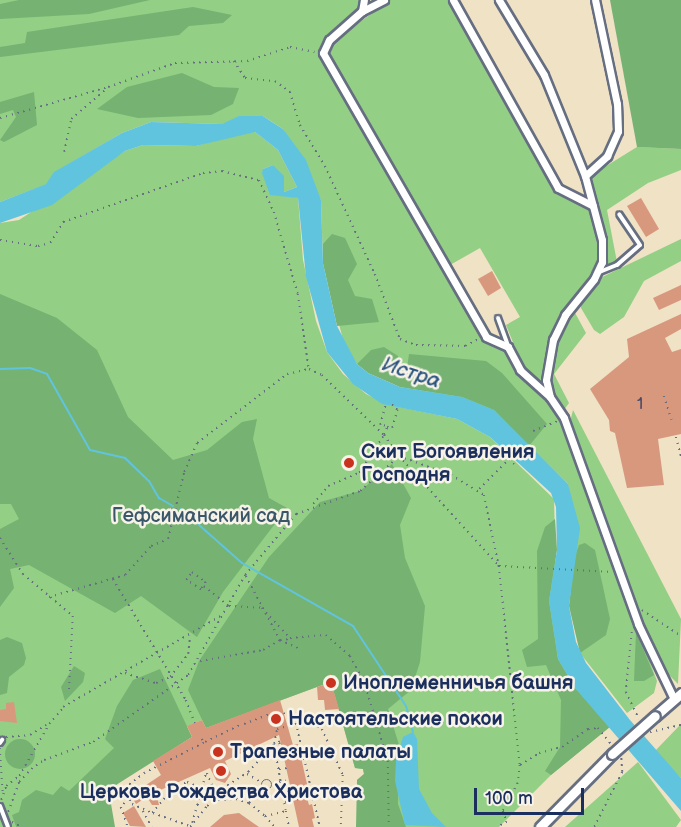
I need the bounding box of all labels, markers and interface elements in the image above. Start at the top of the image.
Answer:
water label: Истра [379,352,443,394]
house number: 1 [637,395,643,415]
place label: Скит Богоявления Господня [361,440,535,487]
marker: Скит Богоявления Господня [342,456,356,470]
park label: Гефсиманский сад [112,504,290,528]
place label: Иноплеменничья башня [343,671,574,695]
marker: Иноплеменничья башня [324,676,338,690]
place label: Настоятельские покои [288,707,503,731]
marker: Настоятельские покои [269,712,283,726]
place label: Трапезные палаты [230,740,411,764]
marker: Трапезные палаты [211,745,225,759]
marker: Церковь Рождества Христова [214,764,228,778]
scale bar [477,776,586,814]
place label: Церковь Рождества Христова [80,780,362,804]
text: 100 m [485,788,533,809]

